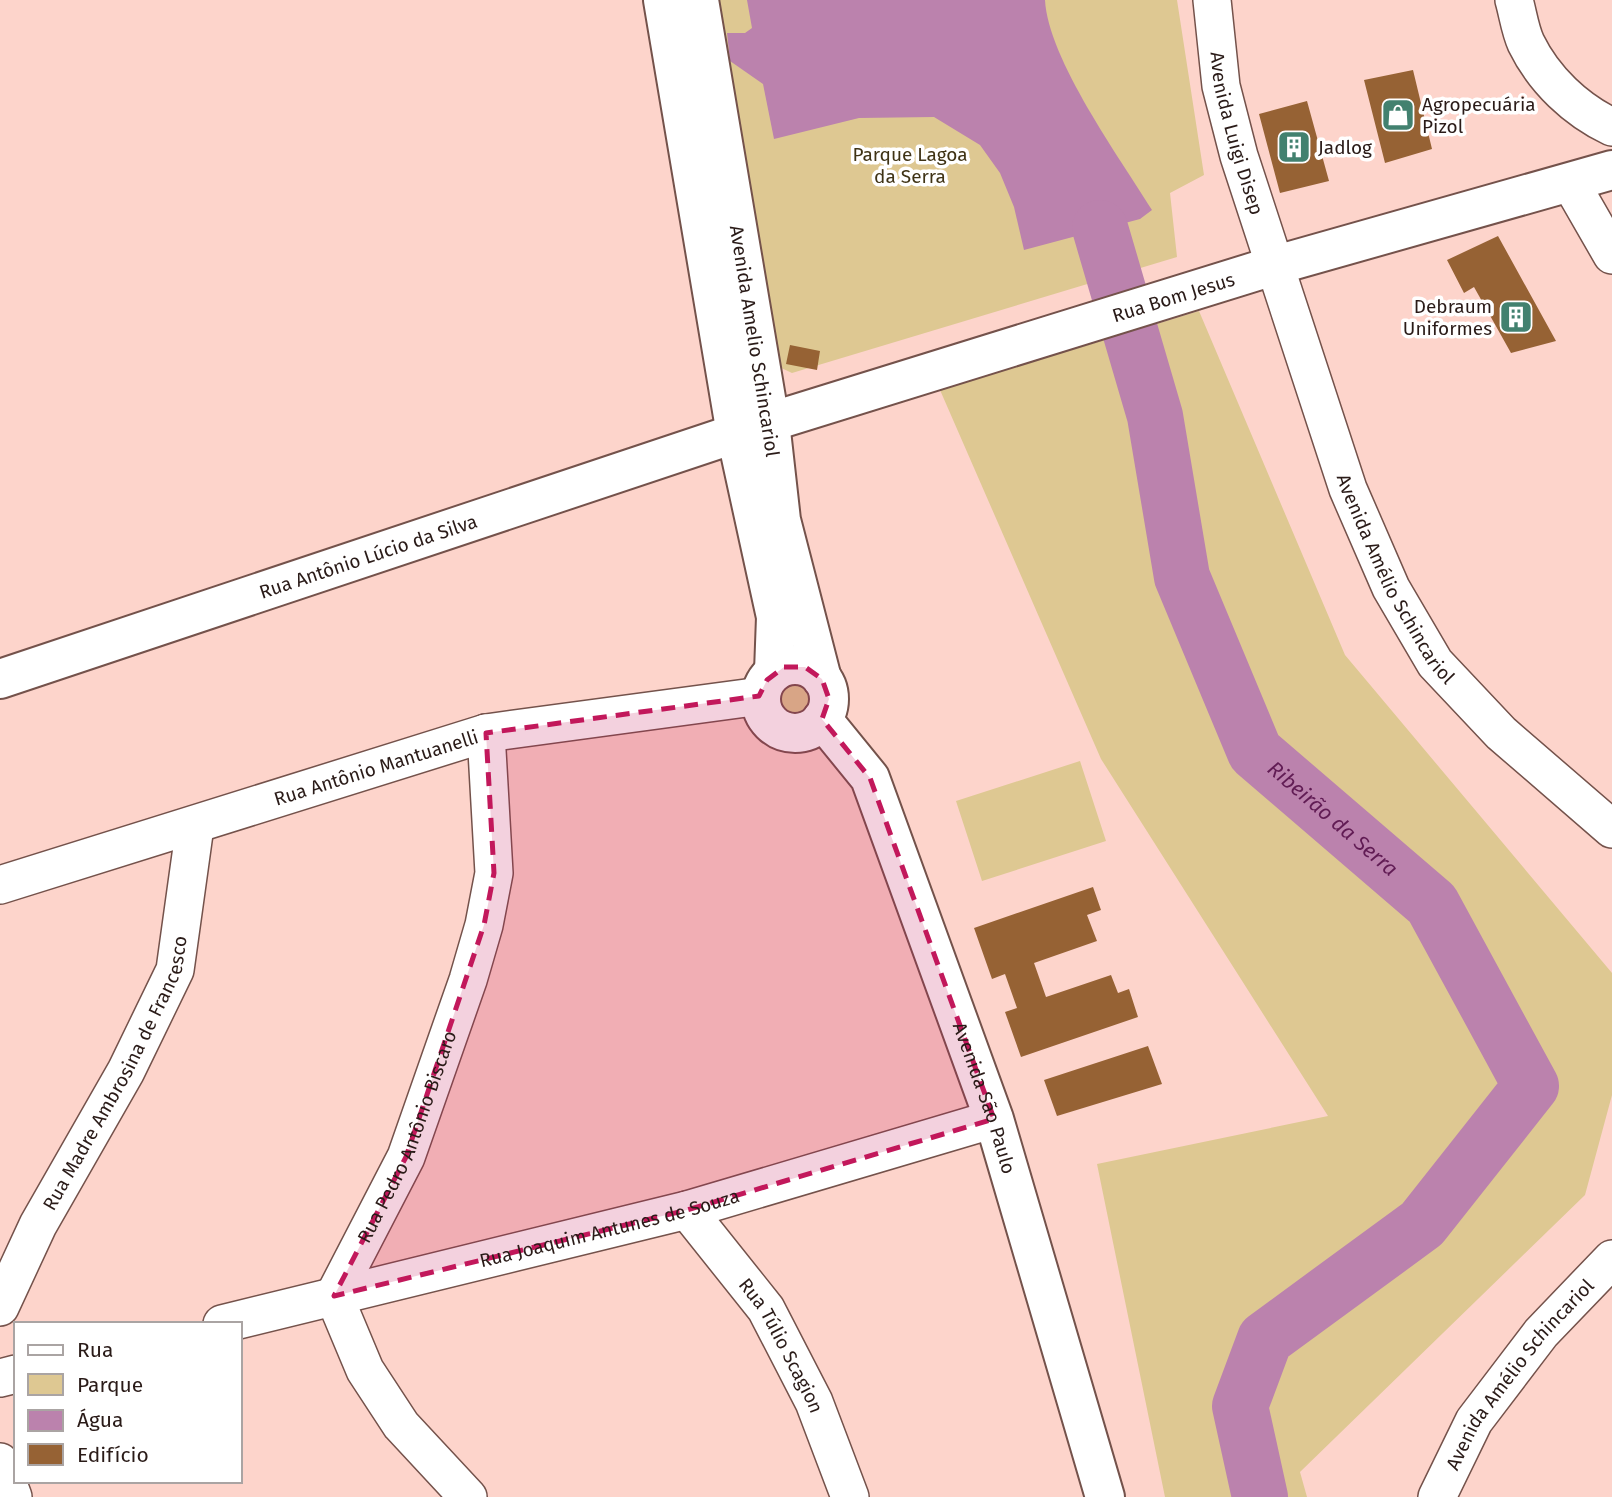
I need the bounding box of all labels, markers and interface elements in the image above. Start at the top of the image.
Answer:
street label: Avenida Luigi Disep [1205,51,1268,218]
place label: Agropecuária Pizol [1422,93,1536,138]
shop icon: Agropecuária Pizol [1379,96,1417,134]
building icon: Jadlog [1275,128,1313,166]
place label: Jadlog [1318,136,1372,159]
park label: Parque Lagoa da Serra [852,143,968,188]
street label: Avenida Amelio Schincariol [725,224,784,459]
street label: Rua Bom Jesus [1109,268,1238,327]
place label: Debraum Uniformes [1403,295,1492,340]
building icon: Debraum Uniformes [1497,298,1535,336]
street label: Avenida Amélio Schincariol [1332,471,1460,689]
street label: Rua Antônio Lúcio da Silva [256,510,480,604]
street label: Rua Antônio Mantuanelli [271,725,481,811]
water label: Ribeirão da Serra [1262,755,1403,882]
street label: Rua Madre Ambrosina de Francesco [38,934,192,1214]
street label: Avenida São Paulo [948,1019,1020,1177]
street label: Rua Pedro Antônio Biscaro [353,1028,461,1247]
street label: Rua Joaquim Antunes de Souza [477,1184,742,1272]
street label: Rua Túlio Scagion [734,1273,828,1416]
street label: Avenida Amélio Schincariol [1441,1274,1599,1474]
legend [14,1322,242,1483]
text: Rua [77,1337,113,1363]
text: Parque [77,1372,143,1398]
text: Água [77,1407,123,1433]
text: Edifício [77,1442,149,1468]

